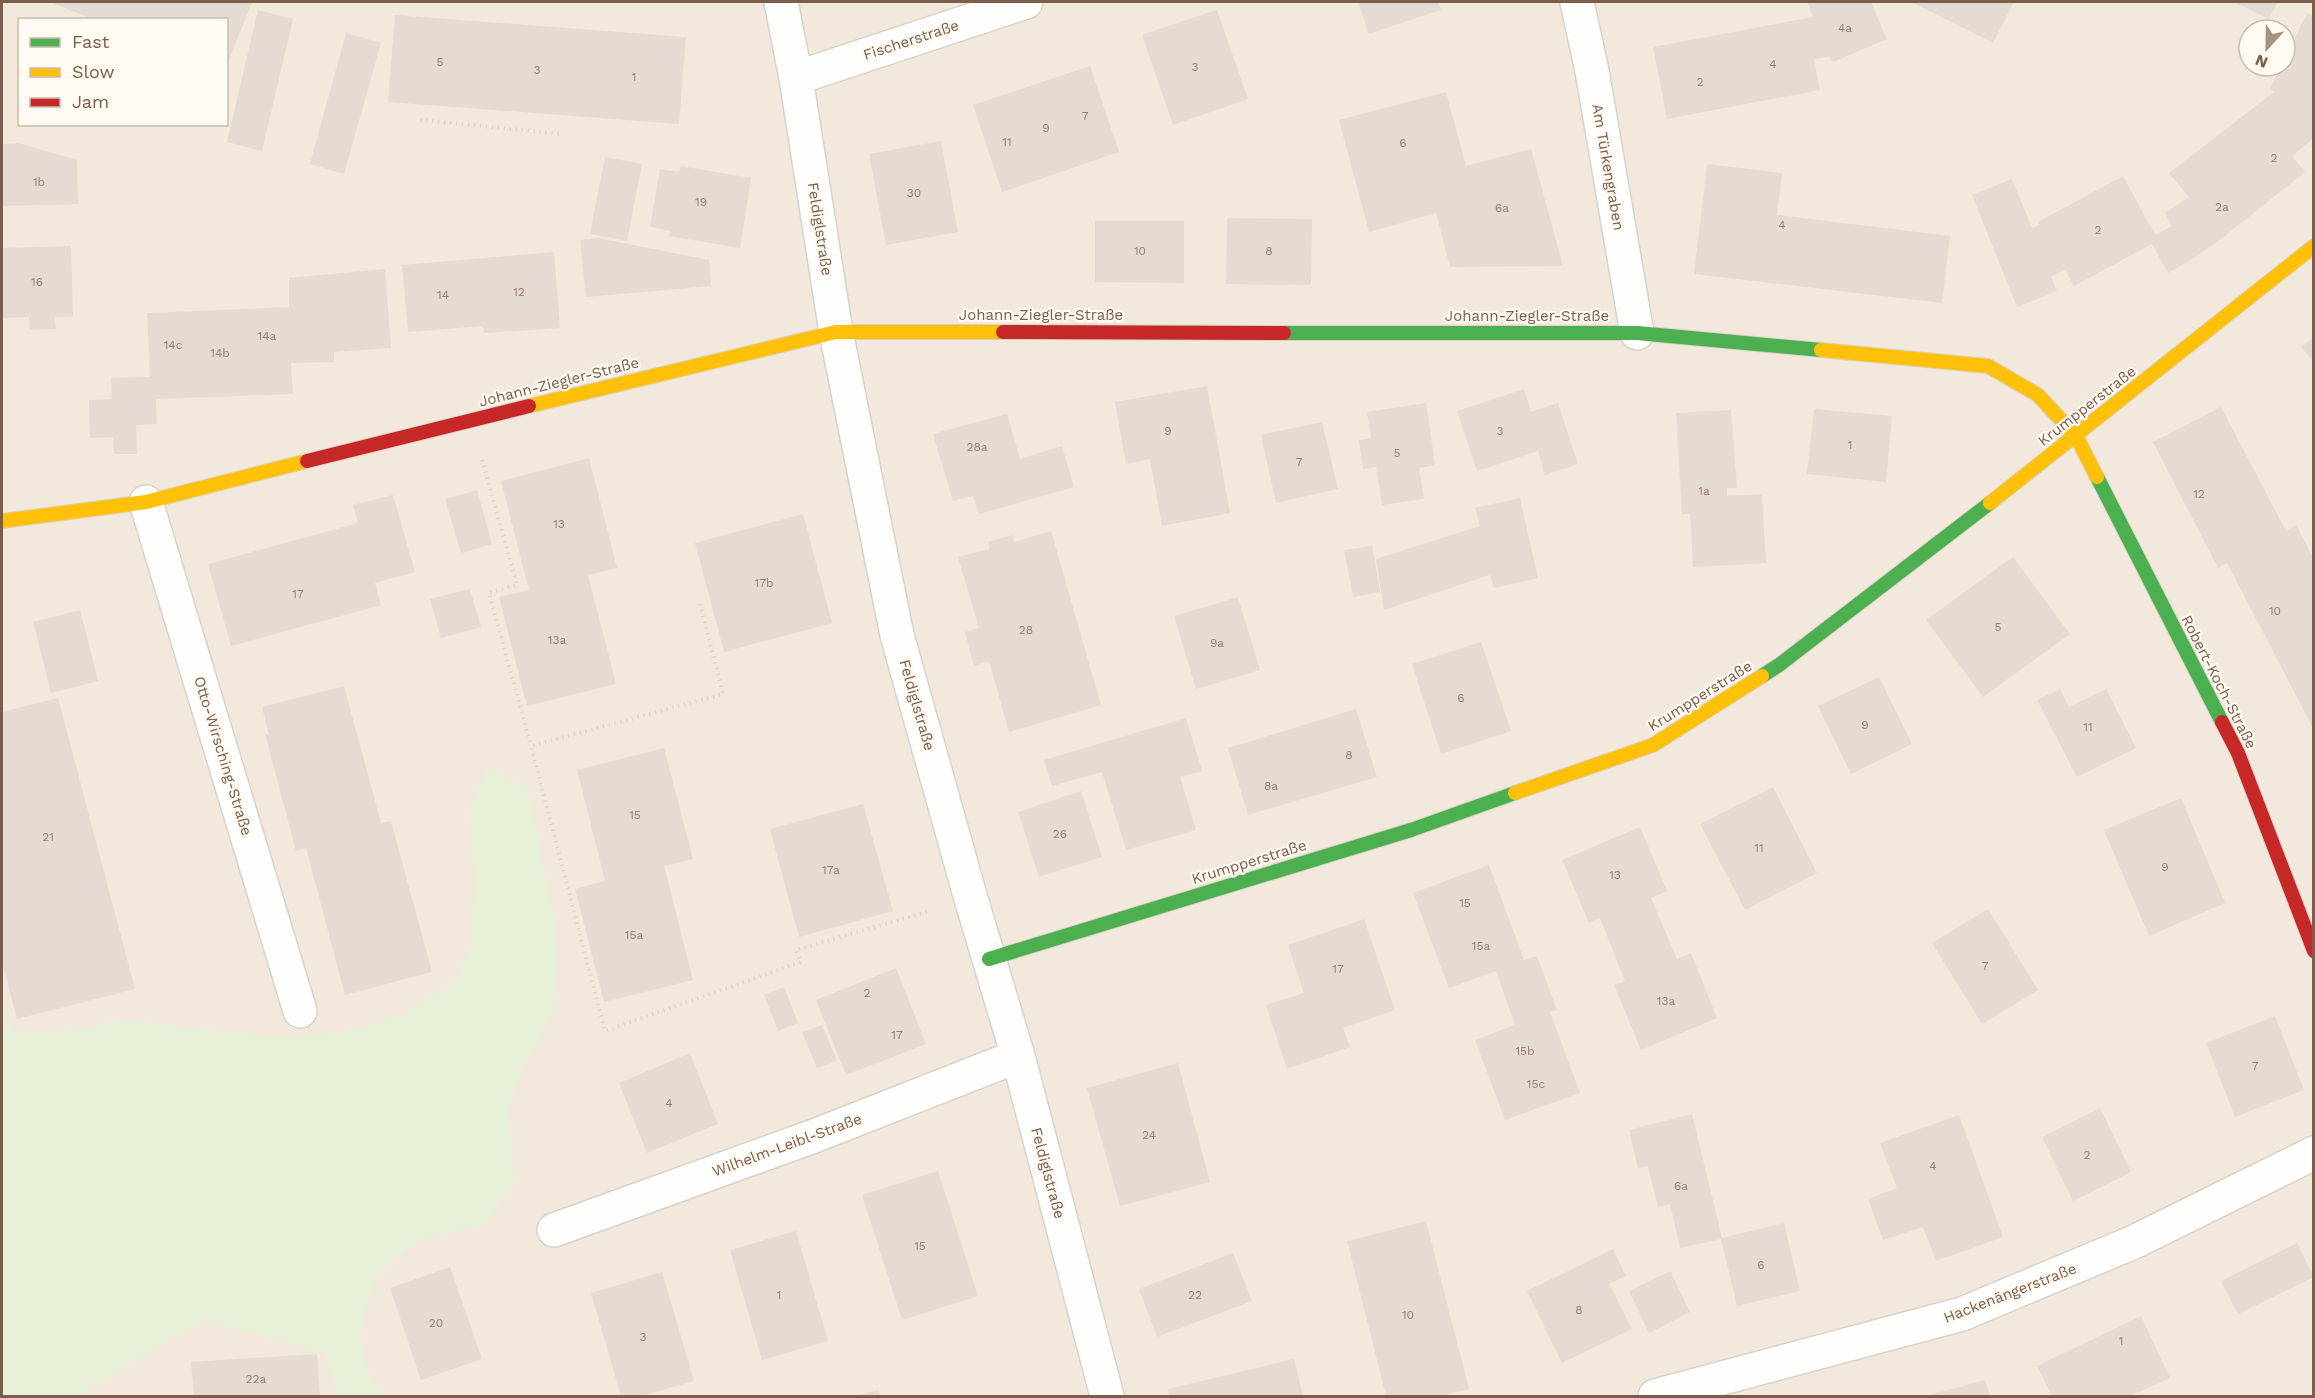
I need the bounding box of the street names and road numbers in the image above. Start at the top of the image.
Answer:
street label: Fischerstraße [861,16,961,64]
street label: Am Türkengraben [1588,102,1628,232]
street label: Feldiglstraße [804,181,836,277]
street label: Johann-Ziegler-Straße [959,306,1123,324]
street label: Johann-Ziegler-Straße [1445,307,1609,325]
street label: Johann-Ziegler-Straße [477,353,641,411]
street label: Krumpperstraße [2034,362,2140,450]
street label: Robert-Koch-Straße [2177,612,2261,752]
street label: Feldiglstraße [895,657,939,753]
street label: Krumpperstraße [1645,657,1755,735]
street label: Otto-Wirsching-Straße [190,674,256,838]
street label: Krumpperstraße [1189,836,1309,888]
street label: Wilhelm-Leibl-Straße [710,1110,864,1180]
street label: Feldiglstraße [1027,1125,1069,1221]
street label: Hackenängerstraße [1941,1259,2079,1327]

